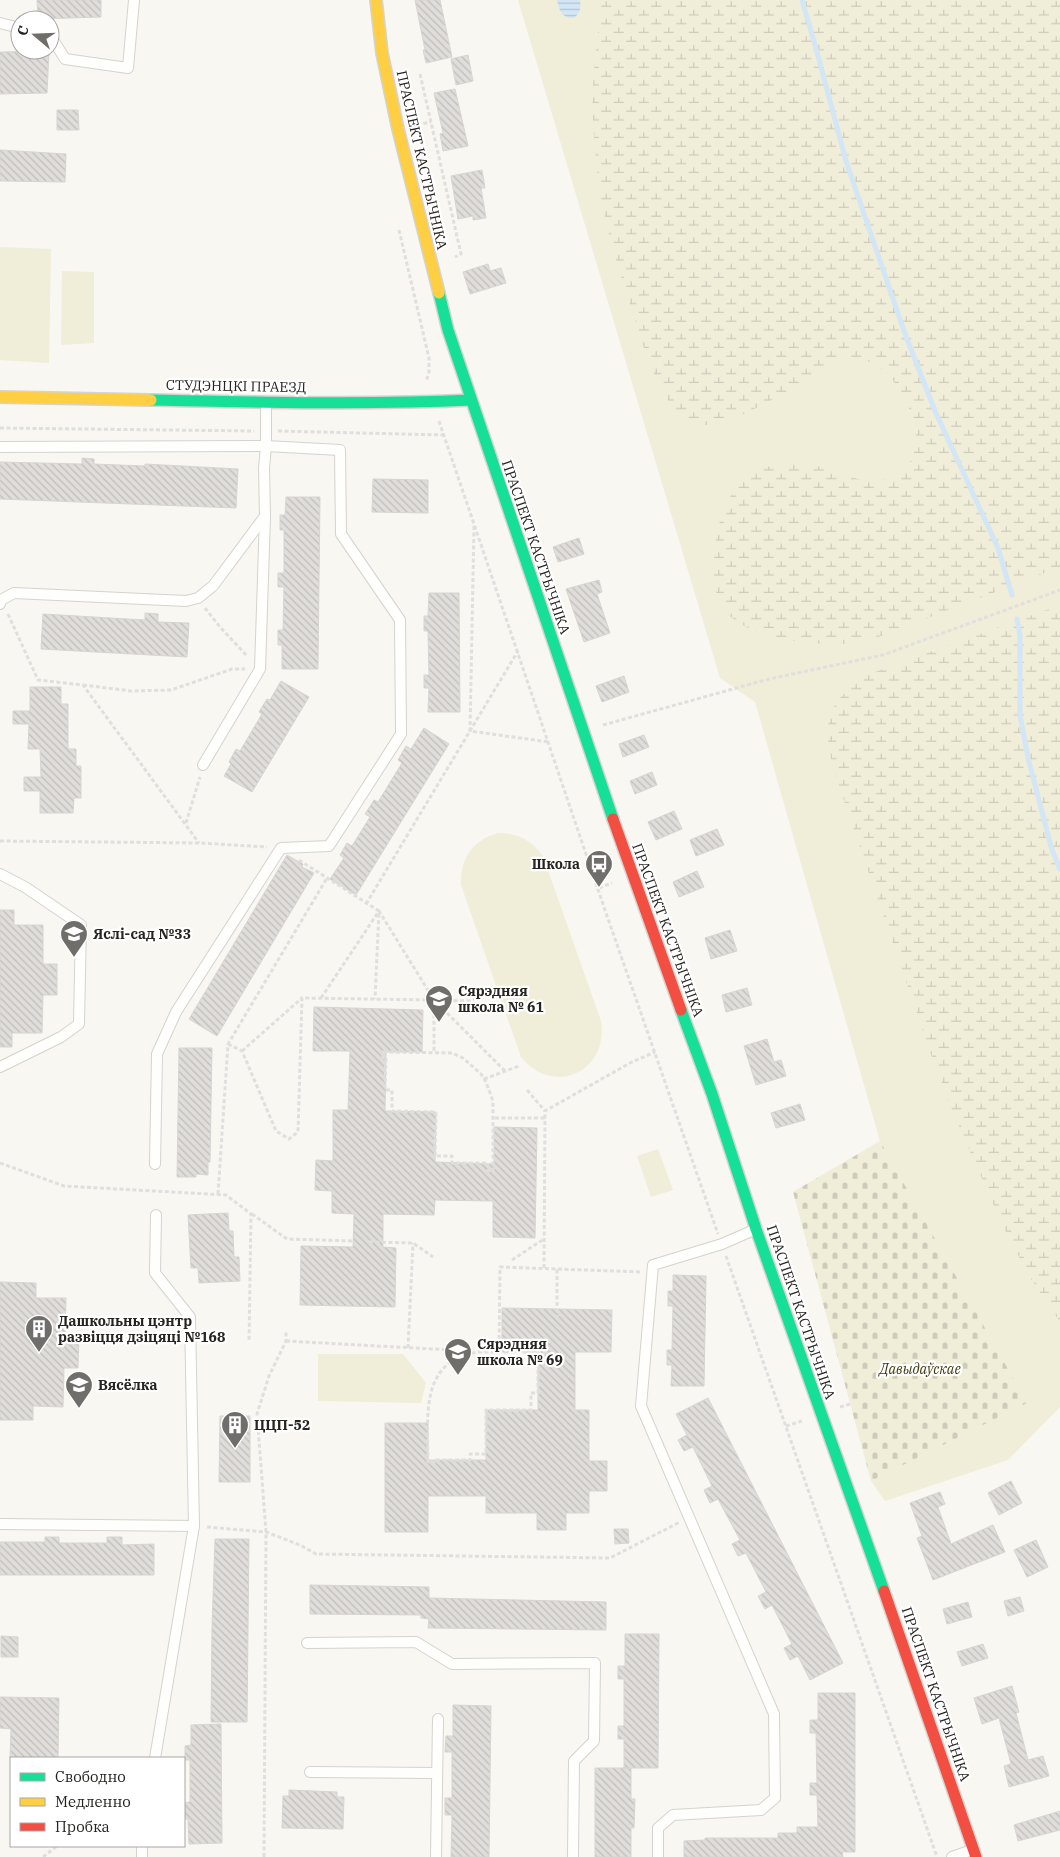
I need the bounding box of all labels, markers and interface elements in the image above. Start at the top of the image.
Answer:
north arrow [10,10,60,60]
text: С [13,23,33,38]
street label: ПРАСПЕКТ КАСТРЫЧНІКА [393,69,451,252]
street label: СТУДЭНЦКІ ПРАЕЗД [166,376,307,396]
street label: ПРАСПЕКТ КАСТРЫЧНІКА [498,457,574,637]
street label: ПРАСПЕКТ КАСТРЫЧНІКА [628,841,708,1020]
bus stop icon: Школа [584,849,614,888]
place label: Школа [532,855,580,873]
school or university icon: Яслі-сад №33 [59,919,89,958]
place label: Яслі-сад №33 [93,925,191,943]
place label: Сярэдняя школа № 61 [458,982,544,1016]
school or university icon: Сярэдняя школа № 61 [424,984,454,1023]
street label: ПРАСПЕКТ КАСТРЫЧНІКА [763,1222,839,1402]
place label: Дашкольны цэнтр развіцця дзіцяці №168 [58,1312,225,1346]
building icon: Дашкольны цэнтр развіцця дзіцяці №168 [24,1314,54,1353]
place label: Сярэдняя школа № 69 [477,1335,563,1369]
school or university icon: Сярэдняя школа № 69 [443,1337,473,1376]
park label: Давыдаўскае [877,1360,961,1378]
school or university icon: Вясёлка [64,1370,94,1409]
place label: Вясёлка [98,1376,157,1394]
building icon: ЦЦП-52 [220,1410,250,1449]
place label: ЦЦП-52 [254,1416,310,1434]
street label: ПРАСПЕКТ КАСТРЫЧНІКА [898,1604,974,1784]
legend [10,1757,185,1847]
text: Свободно [55,1767,126,1786]
text: Медленно [55,1792,131,1811]
text: Пробка [55,1817,110,1836]

